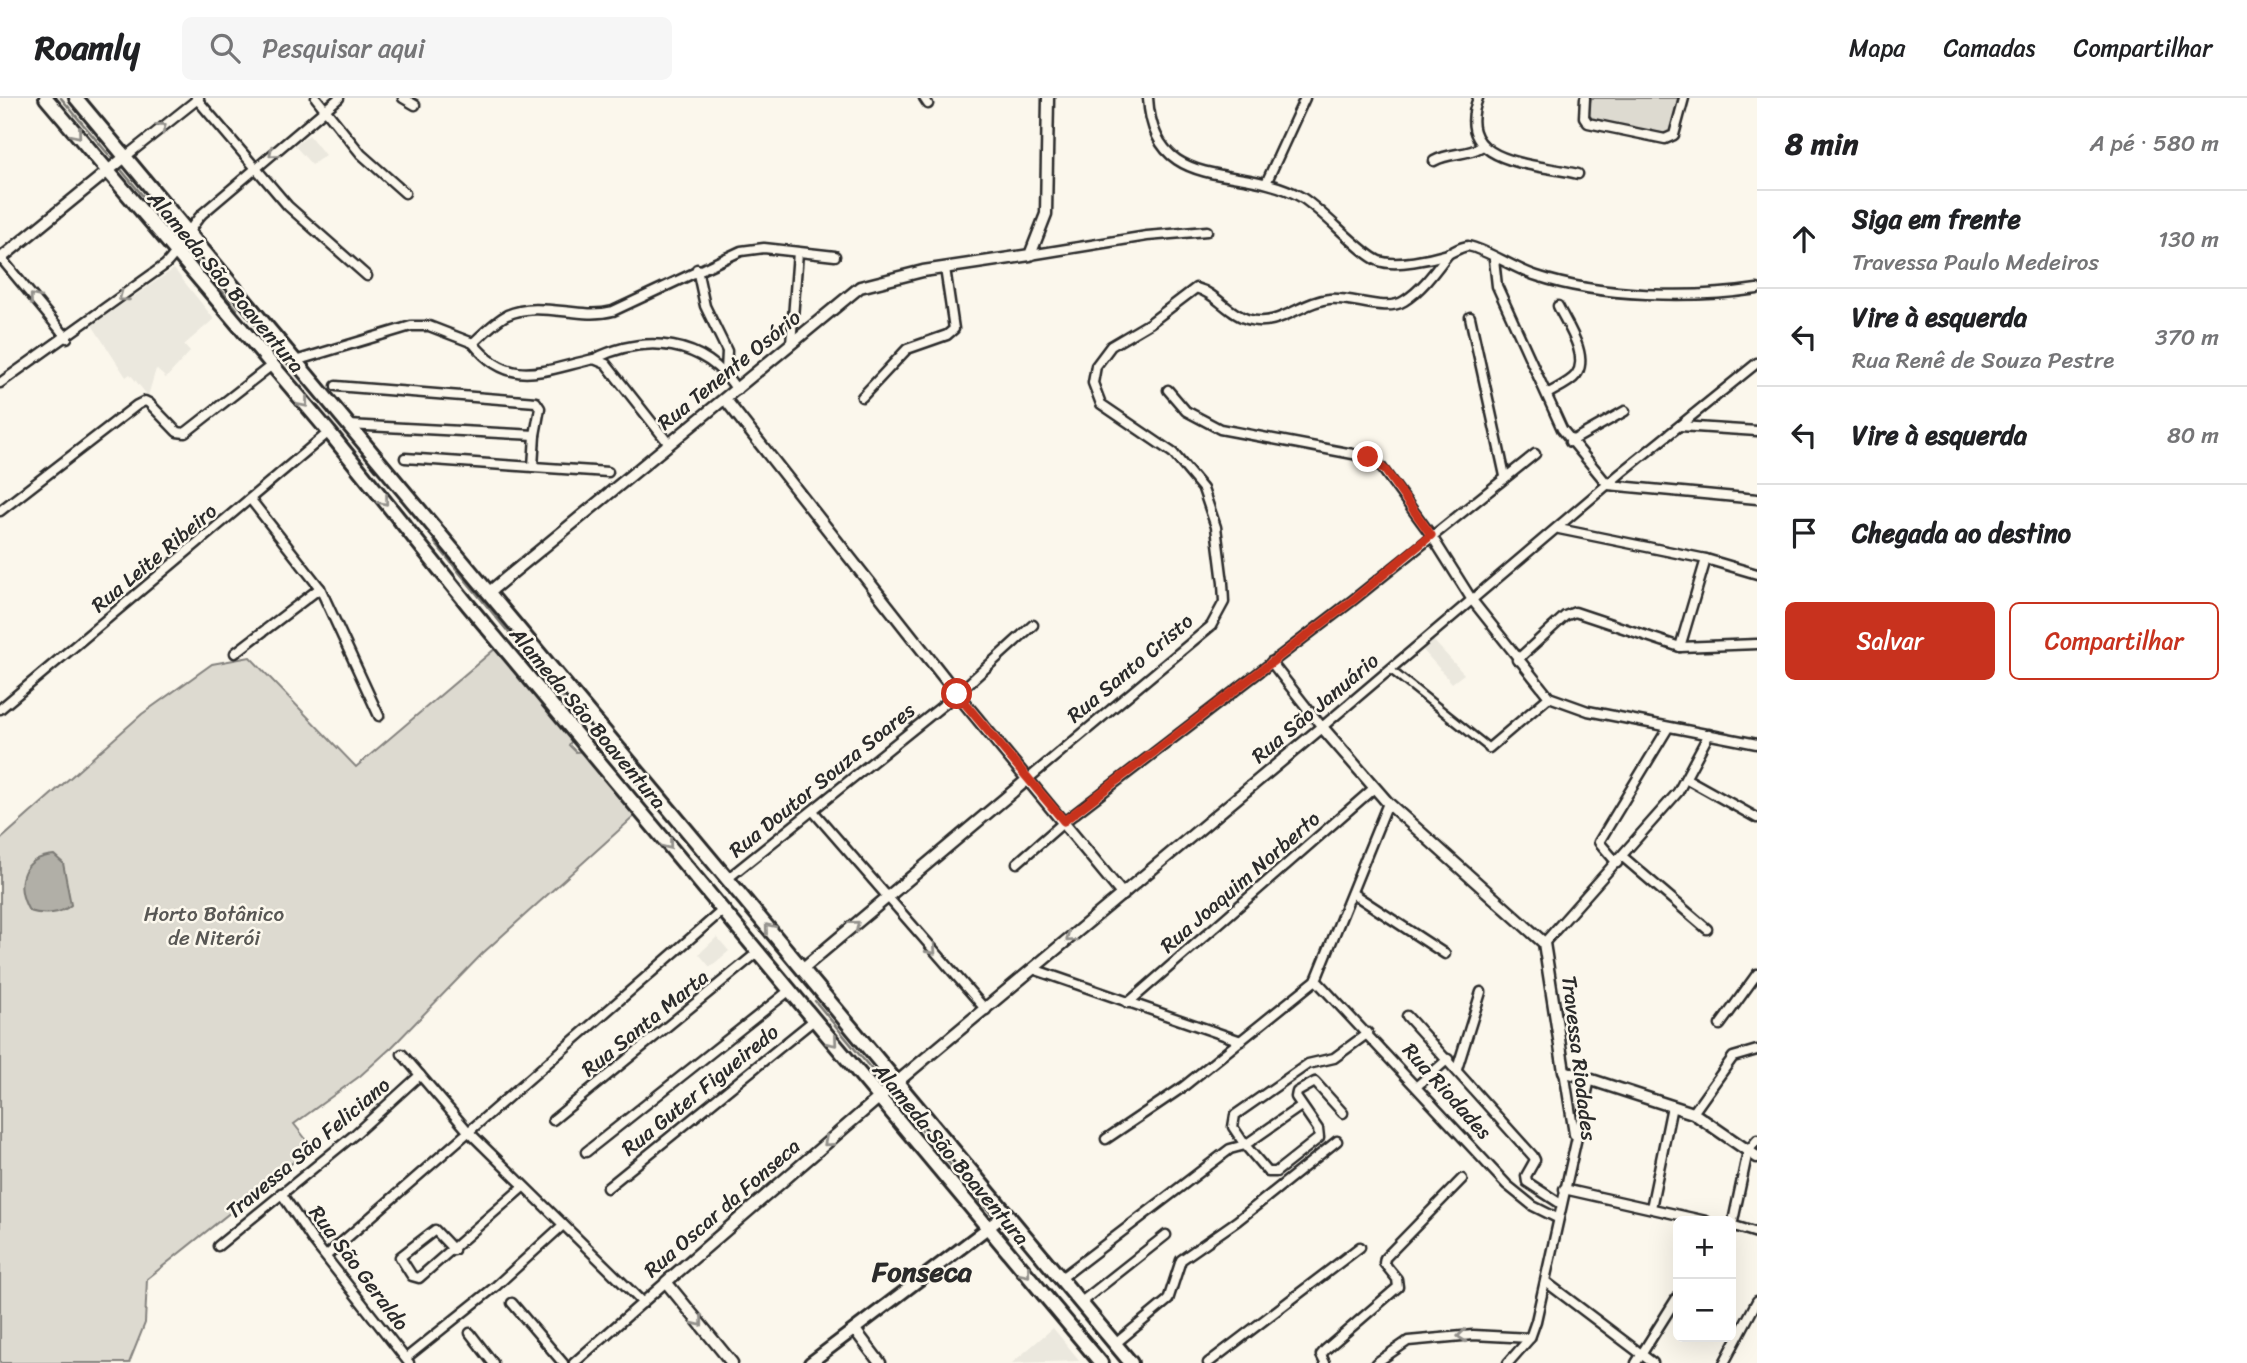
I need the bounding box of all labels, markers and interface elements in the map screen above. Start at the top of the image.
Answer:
search box [182,17,672,80]
text: Roamly [35,19,140,77]
text: Pesquisar aqui [262,25,425,71]
text: Mapa [1849,27,1905,69]
text: Camadas [1943,27,2035,69]
text: Compartilhar [2073,27,2212,69]
icon: search [206,29,244,67]
text: 8 min [1785,117,1858,171]
one-way arrow [154,123,166,136]
text: A pé · 580 m [2090,123,2219,164]
one-way arrow [69,126,81,139]
one-way arrow [269,145,281,158]
street label: Alameda São Boaventura [137,181,315,382]
text: Siga em frente [1852,196,2021,242]
text: 130 m [2158,219,2219,260]
icon: ahead [1785,220,1823,258]
text: Travessa Paulo Medeiros [1852,242,2099,283]
one-way arrow [119,288,131,301]
one-way arrow [30,293,43,305]
text: Vire à esquerda [1852,294,2027,340]
street label: Rua Tenente Osório [648,299,810,440]
text: 370 m [2155,317,2219,358]
icon: left [1785,318,1823,356]
text: Rua Renê de Souza Pestre [1852,340,2114,381]
one-way arrow [295,395,308,407]
text: Vire à esquerda [1852,412,2027,458]
text: 80 m [2167,415,2219,456]
icon: left [1785,416,1823,454]
route end [1352,441,1383,472]
street label: Rua Leite Ribeiro [82,493,226,623]
one-way arrow [376,493,389,505]
text: Chegada ao destino [1852,510,2071,556]
icon: arrive [1785,514,1823,552]
button: Salvar [1785,602,1995,680]
button: Compartilhar [2009,602,2219,680]
street label: Rua Santo Cristo [1058,603,1202,733]
street label: Alameda São Boaventura [499,617,677,818]
street label: Rua São Januário [1242,642,1388,773]
route start [941,678,972,709]
street label: Rua Doutor Souza Soares [720,692,924,868]
street label: Rua Joaquim Norberto [1151,801,1329,963]
one-way arrow [660,837,673,849]
park label: Horto Botânico de Niterói [144,895,285,957]
one-way arrow [846,921,859,933]
one-way arrow [764,924,777,936]
one-way arrow [1066,930,1079,942]
one-way arrow [924,941,936,954]
street label: Rua Santa Marta [572,959,718,1087]
street label: Travessa Riodades [1550,973,1608,1143]
street label: Rua Guter Figueiredo [612,1014,788,1166]
street label: Rua Riodades [1393,1033,1502,1149]
one-way arrow [825,1034,837,1047]
street label: Alameda São Boaventura [862,1053,1040,1254]
street label: Travessa São Feliciano [217,1067,399,1229]
street label: Rua Oscar da Fonseca [635,1128,810,1287]
one-way arrow [823,1134,836,1146]
street label: Rua São Geraldo [299,1197,419,1339]
map controls [1673,1216,1736,1342]
button: + [1673,1216,1736,1279]
district label: Fonseca [871,1247,973,1296]
one-way arrow [1018,1265,1030,1278]
button: − [1673,1279,1736,1342]
one-way arrow [691,1314,703,1327]
one-way arrow [1456,1328,1467,1343]

